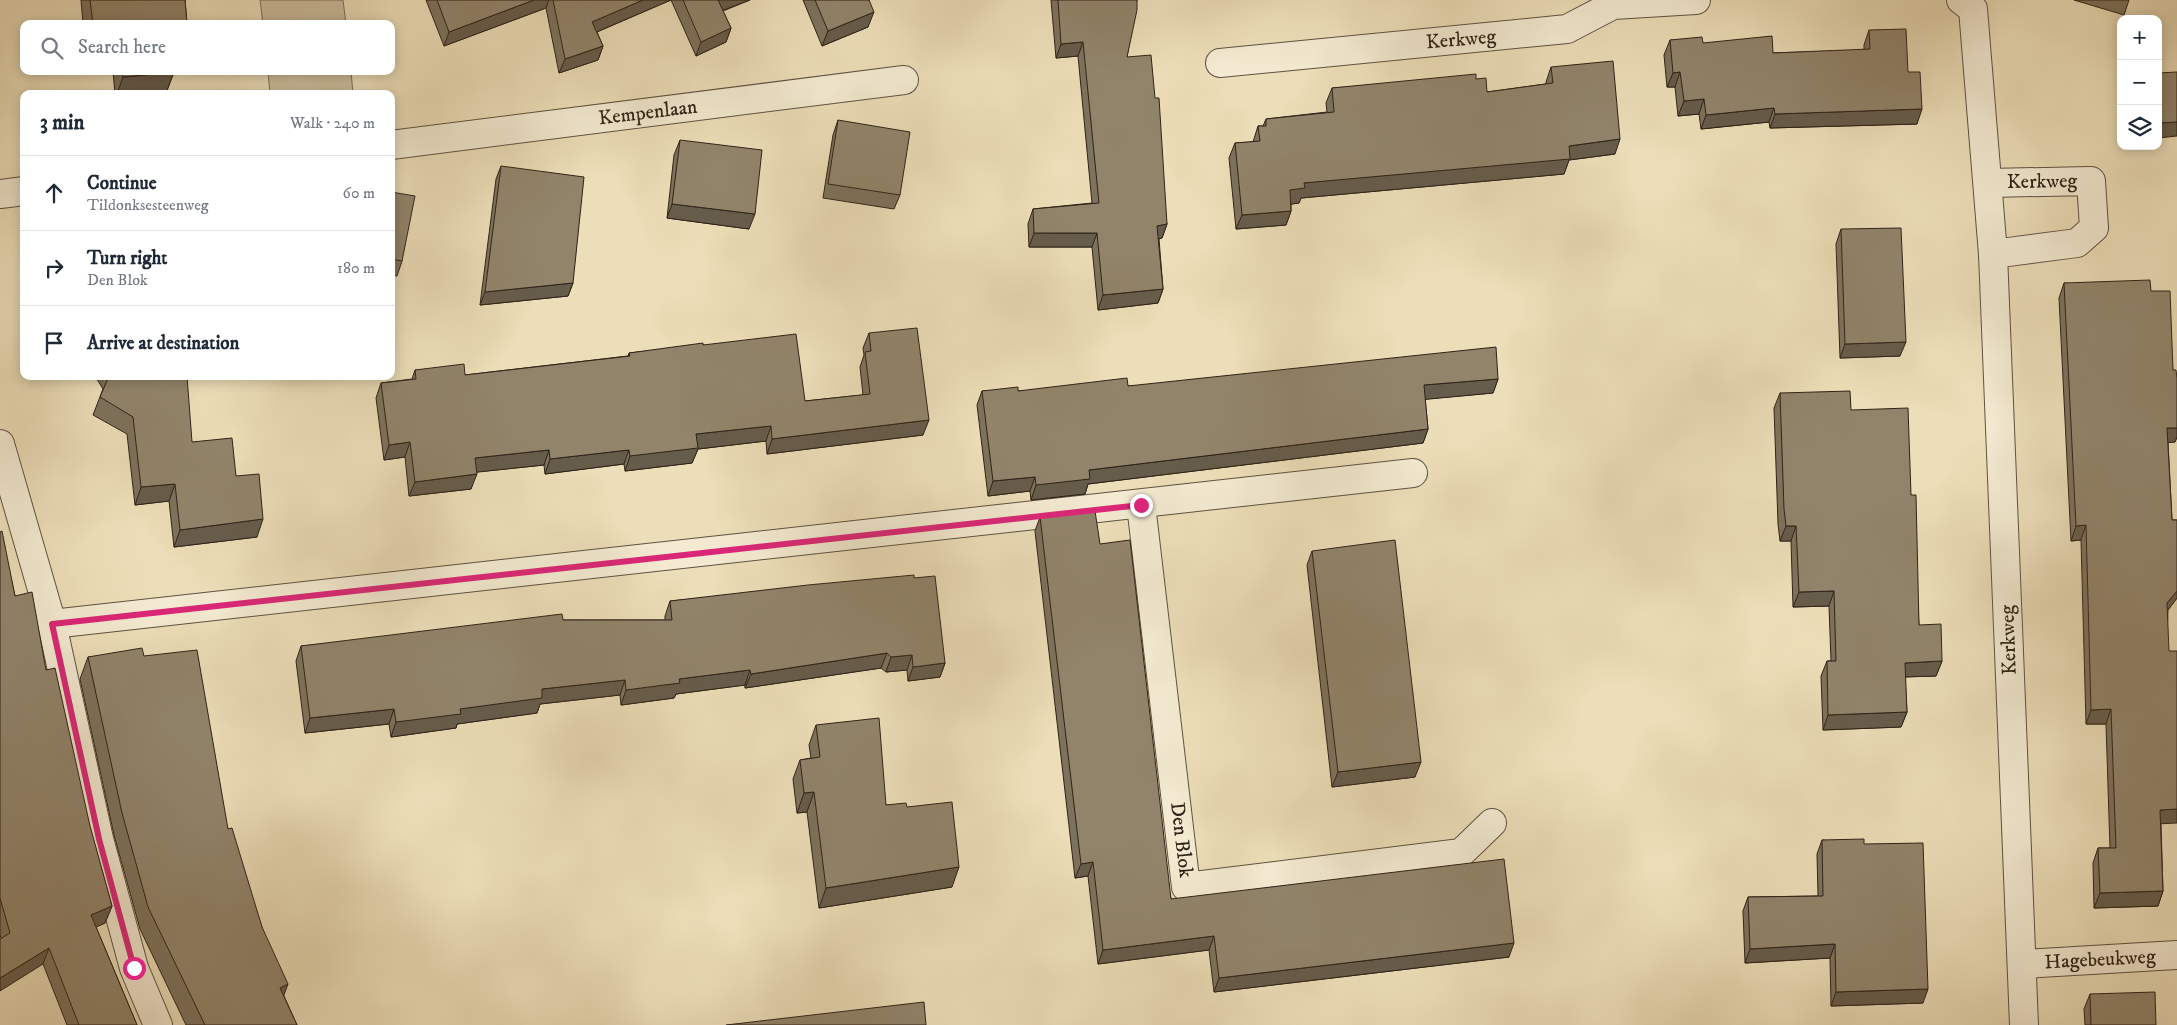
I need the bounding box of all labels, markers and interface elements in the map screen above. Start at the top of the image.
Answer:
map controls [2117,15,2162,150]
button: + [2117,15,2162,60]
search box [20,20,395,75]
street label: Kerkweg [1425,24,1497,56]
icon: search [38,34,66,62]
text: Search here [78,36,166,59]
button: − [2117,60,2162,105]
street label: Kempenlaan [597,94,699,131]
button: layers [2117,105,2162,150]
text: 3 min [40,110,85,136]
text: Walk · 240 m [290,113,375,133]
street label: Kerkweg [2007,169,2078,195]
text: Continue [87,172,157,195]
icon: ahead [40,179,68,207]
text: 60 m [343,183,375,203]
text: Tildonksesteenweg [87,195,209,215]
text: Turn right [87,247,167,270]
icon: right [40,254,68,282]
text: 180 m [337,258,375,278]
text: Den Blok [87,270,148,290]
icon: arrive [40,329,68,357]
text: Arrive at destination [87,332,239,355]
route end [1130,494,1153,517]
street label: Kerkweg [1995,604,2023,675]
street label: Den Blok [1164,801,1198,879]
street label: Hagebeukweg [2044,945,2156,975]
route start [123,957,146,980]

